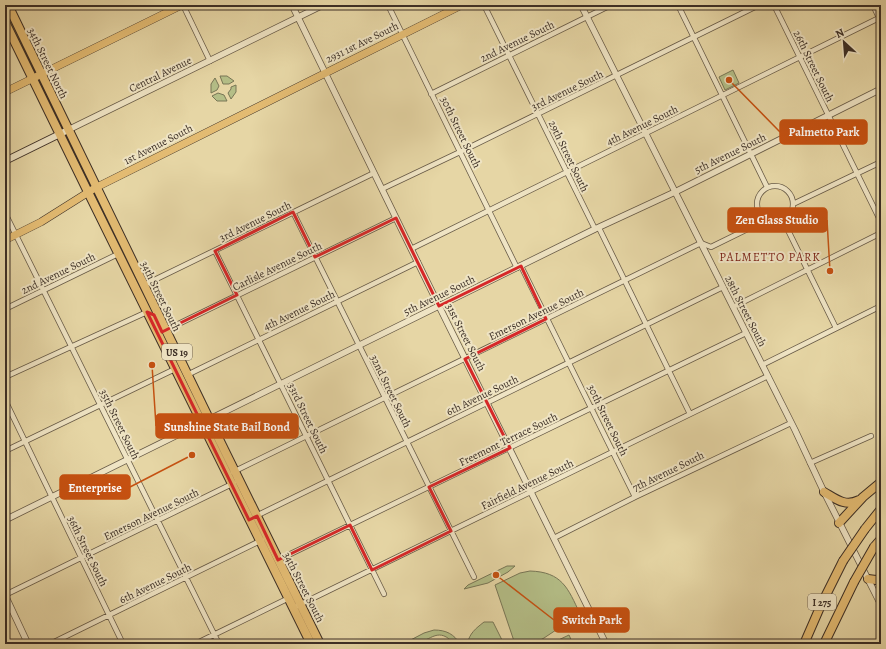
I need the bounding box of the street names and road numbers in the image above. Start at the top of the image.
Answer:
street label: 2nd Avenue South [478,17,557,66]
street label: 2931 1st Ave South [323,18,401,67]
street label: 34th Street North [24,25,71,101]
street label: 26th Street South [790,28,837,105]
street label: Central Avenue [126,53,194,96]
street label: 3rd Avenue South [529,67,606,114]
street label: 30th Street South [437,94,484,171]
street label: 4th Avenue South [604,102,681,149]
street label: 29th Street South [545,118,592,195]
street label: 1st Avenue South [121,121,195,168]
street label: 5th Avenue South [692,130,769,177]
street label: 3rd Avenue South [217,198,294,245]
street label: Carlisle Avenue South [230,238,325,295]
street label: 2nd Avenue South [19,249,98,298]
street label: 34th Street South [137,258,184,334]
street label: 5th Avenue South [401,272,478,319]
street label: 28th Street South [721,273,770,349]
street label: Emerson Avenue South [486,285,586,344]
street label: 4th Avenue South [261,287,338,334]
street label: 31st Street South [442,301,489,374]
road number: US 19 [162,344,192,360]
street label: 32nd Street South [366,352,415,430]
street label: 6th Avenue South [444,372,521,419]
street label: 33rd Street South [284,380,331,456]
street label: 30th Street South [584,382,631,459]
street label: 35th Street South [96,386,143,462]
street label: Freemont Terrace South [457,409,560,470]
street label: 7th Avenue South [630,448,707,495]
street label: Fairfield Avenue South [478,455,576,513]
street label: Emerson Avenue South [101,485,201,544]
street label: 36th Street South [64,513,111,589]
street label: 34th Street South [279,550,328,625]
street label: 6th Avenue South [117,560,194,607]
road number: I 275 [808,594,836,610]

